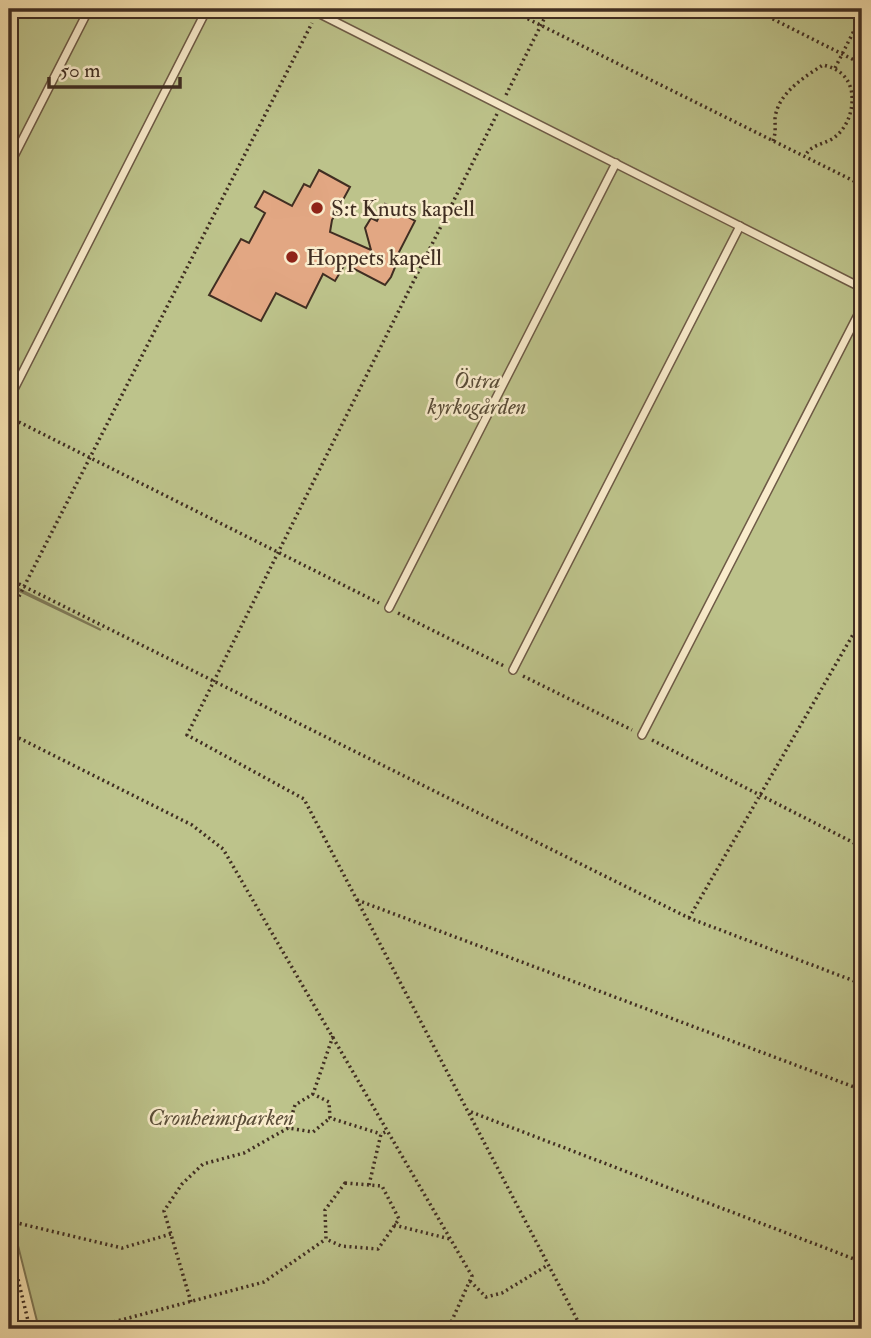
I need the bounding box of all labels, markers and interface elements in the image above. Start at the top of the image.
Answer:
scale bar [49,46,180,90]
text: 50 m [60,57,101,84]
place label: S:t Knuts kapell [331,194,475,224]
marker: S:t Knuts kapell [309,200,325,216]
place label: Hoppets kapell [306,243,442,273]
marker: Hoppets kapell [284,249,300,265]
park label: Östra kyrkogården [427,366,527,421]
park label: Cronheimsparken [148,1103,294,1132]

